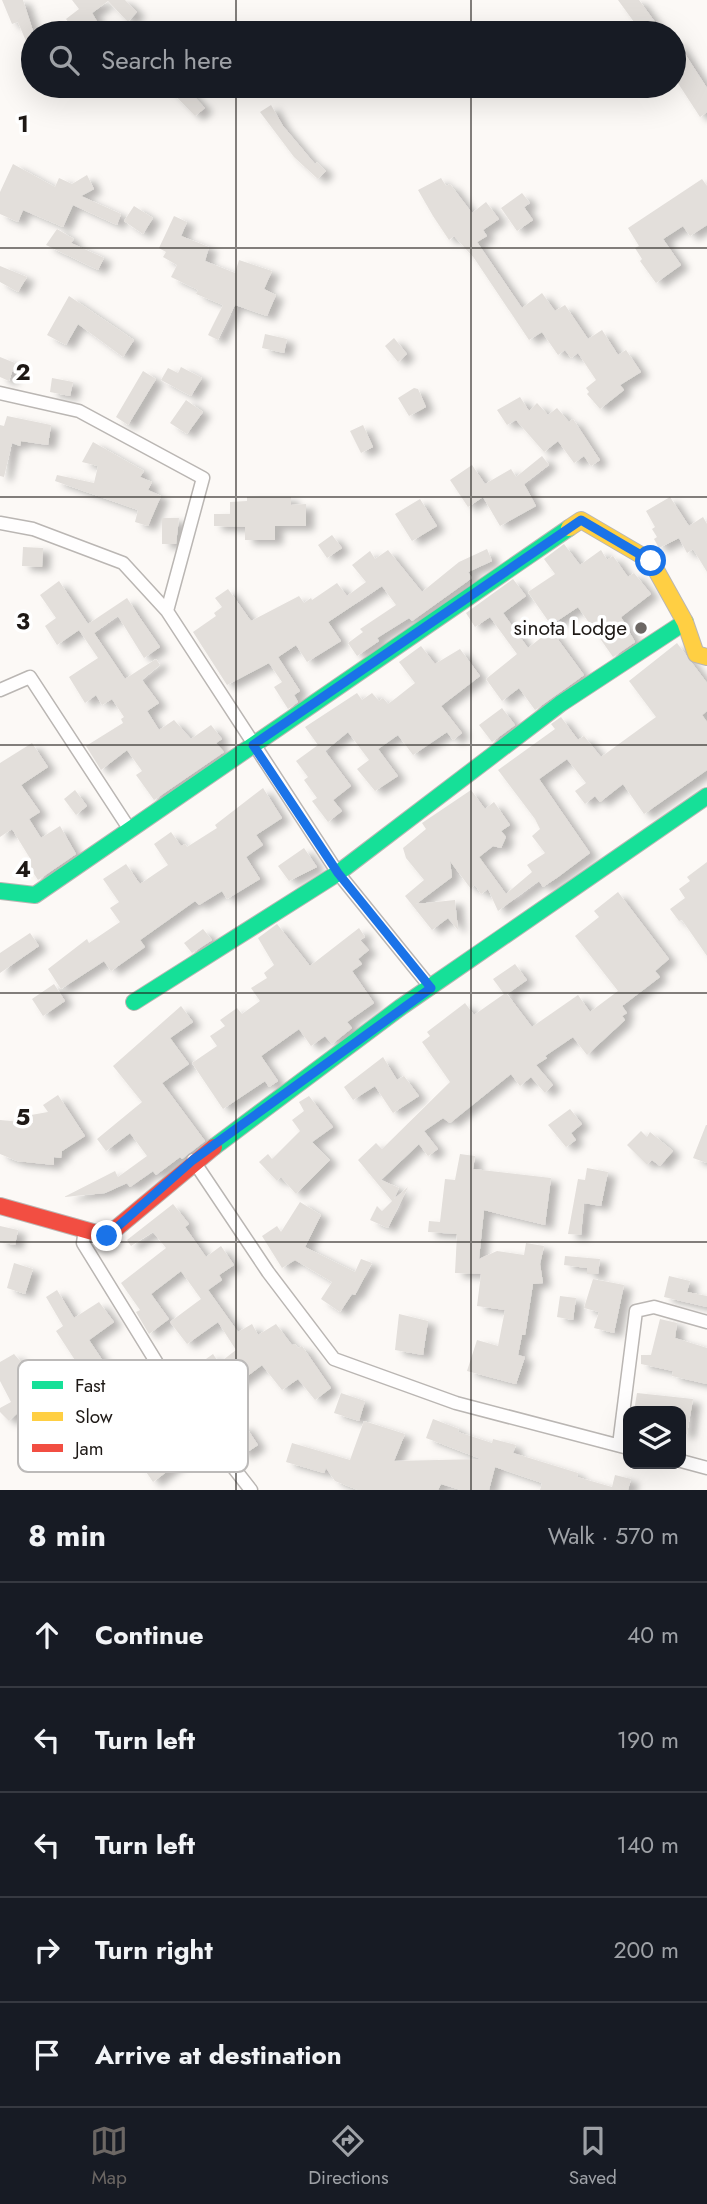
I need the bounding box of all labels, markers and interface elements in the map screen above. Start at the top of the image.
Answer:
search box [21,21,686,98]
icon: search [45,41,83,79]
text: Search here [101,41,233,79]
text: 1 [17,107,29,141]
text: 2 [15,355,31,389]
route start [635,545,666,576]
text: 3 [16,604,30,638]
place label: sinota Lodge [513,613,627,643]
marker: sinota Lodge [633,620,649,636]
text: 4 [15,852,31,886]
text: 5 [16,1100,30,1134]
route end [91,1220,122,1251]
legend [18,1360,248,1472]
text: Fast [75,1372,106,1399]
text: Slow [75,1403,113,1430]
map controls [623,1406,686,1469]
button: layers [623,1406,686,1469]
text: Jam [72,1435,104,1462]
text: 8 min [28,1514,106,1557]
text: Walk · 570 m [548,1519,679,1553]
icon: ahead [28,1616,66,1654]
text: Continue [95,1616,204,1654]
text: 40 m [627,1618,679,1652]
icon: left [28,1721,66,1759]
text: Turn left [95,1721,195,1759]
text: 190 m [617,1723,679,1757]
icon: left [28,1826,66,1864]
text: Turn left [95,1826,195,1864]
text: 140 m [617,1828,679,1862]
icon: right [28,1931,66,1969]
text: Turn right [95,1931,213,1969]
text: 200 m [613,1933,679,1967]
icon: arrive [28,2036,66,2074]
text: Arrive at destination [95,2036,342,2074]
tab: Map [90,2122,128,2191]
tab: Directions [308,2122,389,2191]
tab: Saved [569,2122,617,2191]

